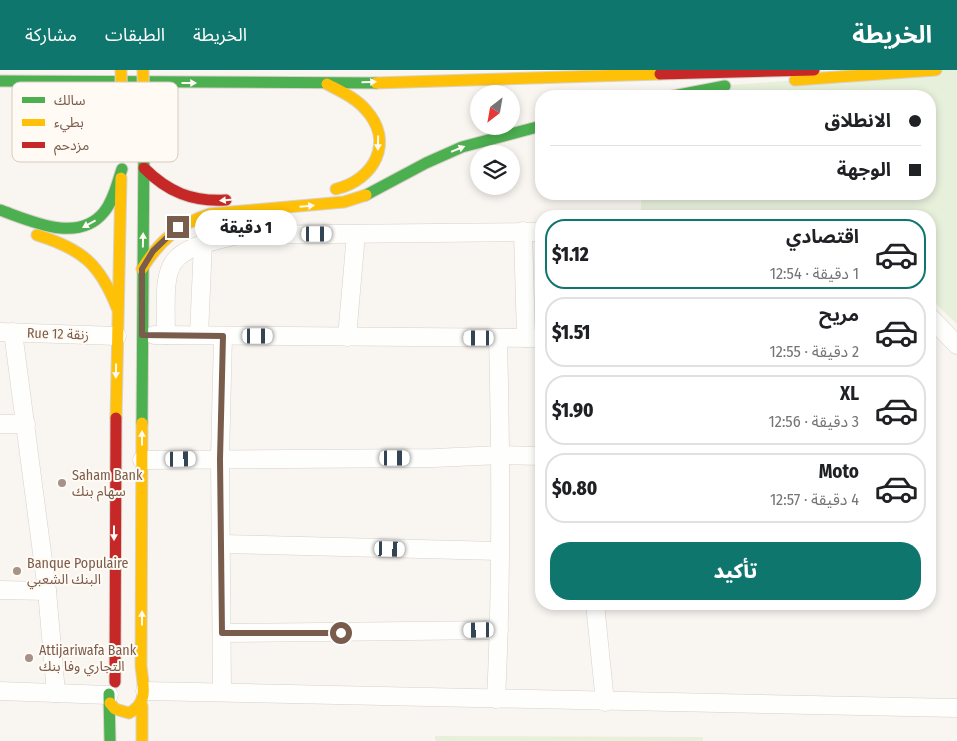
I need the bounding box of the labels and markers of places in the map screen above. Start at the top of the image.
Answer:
place label: Saham Bank سهام بنك [72,467,143,502]
marker: Saham Bank سهام بنك [56,477,68,489]
place label: Banque Populaire البنك الشعبي [27,555,128,590]
marker: Banque Populaire البنك الشعبي [11,565,23,577]
place label: Attijariwafa Bank التجاري وفا بنك [39,642,137,677]
marker: Attijariwafa Bank التجاري وفا بنك [23,652,35,664]

